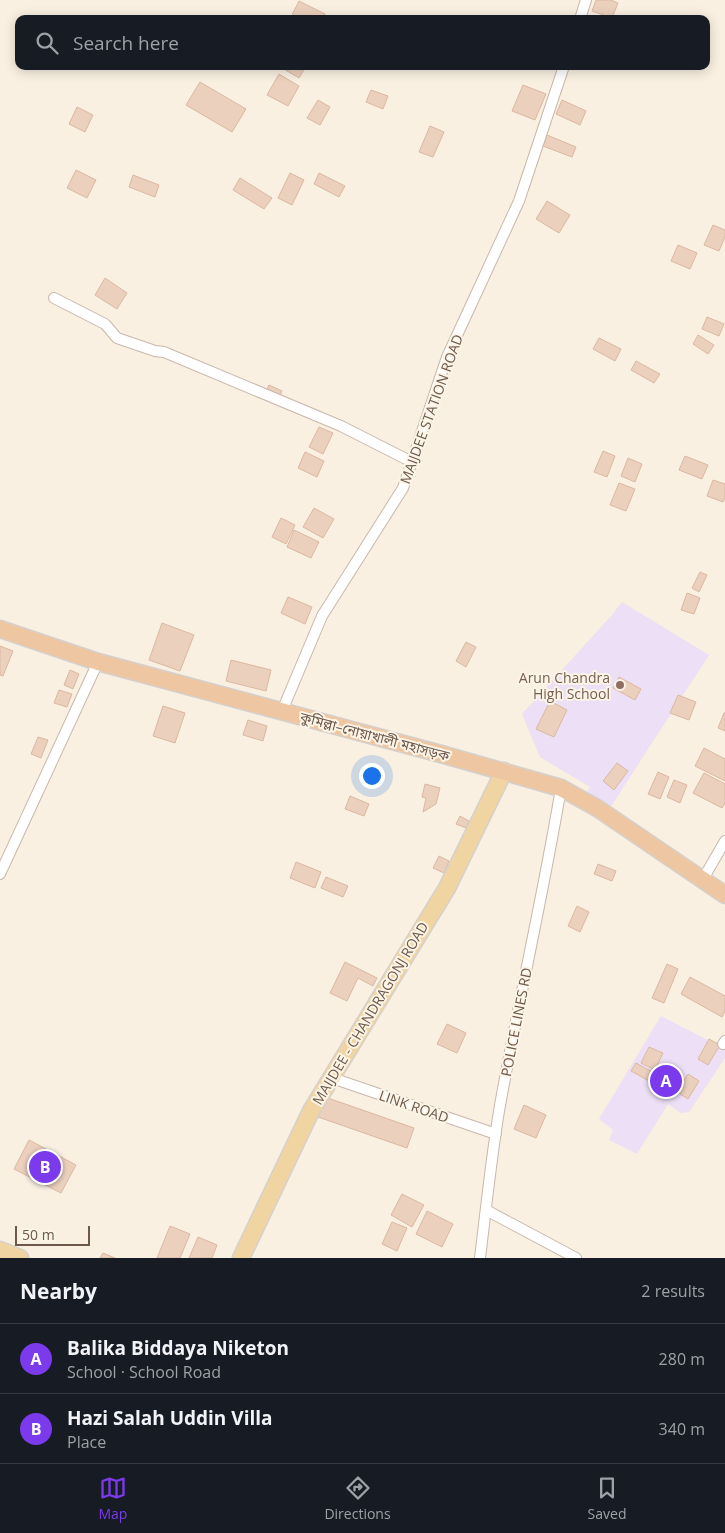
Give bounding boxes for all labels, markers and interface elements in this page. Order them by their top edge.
search box [15,15,710,70]
icon: search [33,29,61,57]
text: Search here [73,30,179,56]
street label: MAIJDEE STATION ROAD [395,332,467,486]
place label: Arun Chandra High School [519,668,610,703]
marker: Arun Chandra High School [614,679,626,691]
street label: কুমিল্লা–নোয়াখালী মহাসড়ক [297,707,452,765]
your location [359,763,385,789]
street label: MAIJDEE - CHANDRAGONJ ROAD [308,918,432,1108]
street label: POLICE LINES RD [496,966,536,1078]
pin: A [650,1062,682,1100]
street label: LINK ROAD [377,1085,451,1127]
pin: B [29,1148,61,1186]
scale bar [15,1223,90,1246]
text: 50 m [22,1225,55,1244]
text: Nearby [20,1277,97,1305]
text: 2 results [641,1280,705,1302]
text: Balika Biddaya Niketon [67,1335,289,1361]
text: A [30,1348,42,1370]
text: 280 m [659,1348,705,1370]
text: School · School Road [67,1361,221,1383]
text: Hazi Salah Uddin Villa [67,1405,273,1431]
text: B [31,1418,41,1440]
text: 340 m [659,1418,705,1440]
text: Place [67,1431,106,1453]
tab: Map [98,1474,127,1523]
tab: Directions [324,1474,391,1523]
tab: Saved [588,1474,626,1523]

